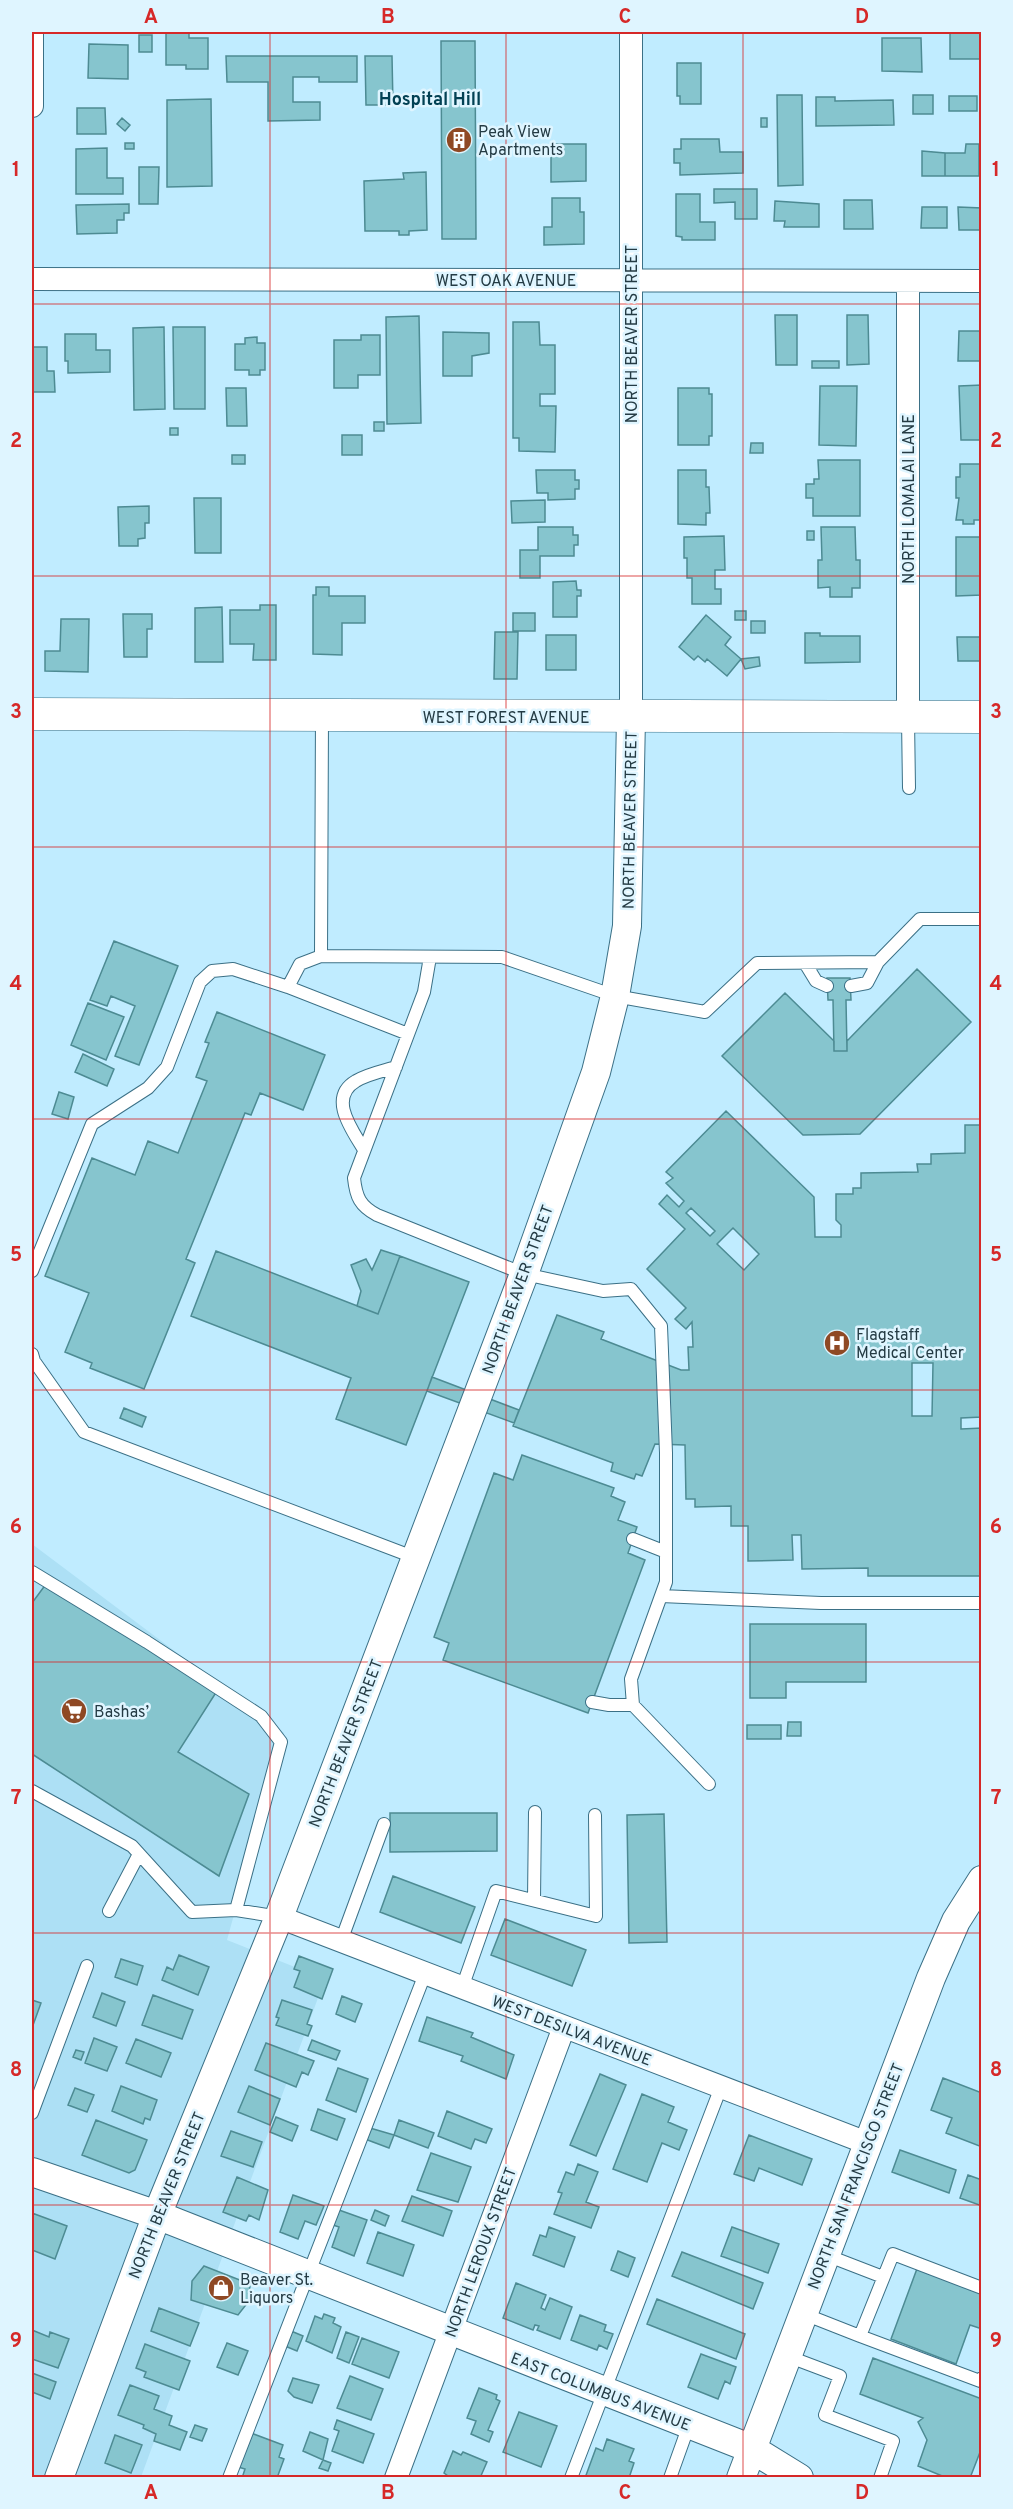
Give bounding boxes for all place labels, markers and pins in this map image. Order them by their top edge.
place label: Peak View Apartments [478,123,563,161]
building icon: Peak View Apartments [444,125,474,155]
place label: Flagstaff Medical Center [856,1326,964,1364]
hospital icon: Flagstaff Medical Center [822,1328,852,1358]
supermarket icon: Bashas’ [59,1696,89,1726]
place label: Bashas’ [94,1703,149,1723]
place label: Beaver St. Liquors [240,2271,313,2309]
shop icon: Beaver St. Liquors [206,2273,236,2303]

